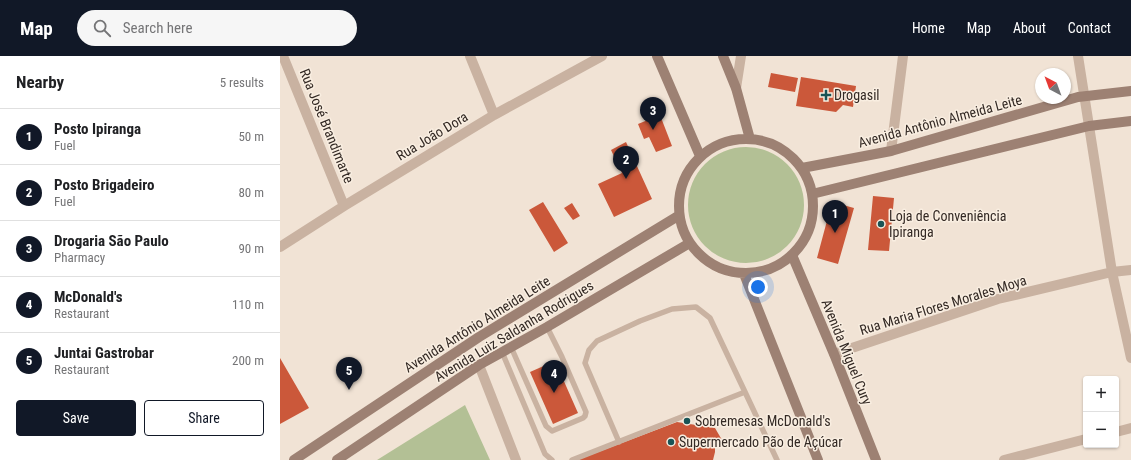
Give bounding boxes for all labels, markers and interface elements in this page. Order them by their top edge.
search box [77,10,357,46]
text: Map [20,17,53,40]
icon: search [91,17,113,39]
text: Search here [123,19,193,37]
text: Home [912,20,945,36]
text: Map [967,20,991,36]
text: About [1013,20,1046,36]
text: Contact [1068,20,1111,36]
street label: Rua José Brandimarte [297,66,357,186]
north arrow [1035,68,1071,104]
text: Nearby [16,72,64,92]
text: 5 results [220,75,264,90]
place label: Drogasil [834,87,880,103]
marker: Drogasil [821,90,831,100]
street label: Avenida Antônio Almeida Leite [856,91,1024,151]
pin: 3 [640,97,666,130]
street label: Rua João Dora [393,108,471,164]
text: Posto Ipiranga [54,120,141,138]
text: 1 [26,129,32,144]
text: 50 m [238,129,264,144]
text: Fuel [54,138,75,153]
pin: 2 [613,146,639,179]
text: Posto Brigadeiro [54,176,154,194]
text: 2 [26,185,32,200]
text: 80 m [238,185,264,200]
text: Fuel [54,194,75,209]
pin: 1 [822,200,848,233]
place label: Loja de Conveniência Ipiranga [889,208,1006,240]
marker: Loja de Conveniência Ipiranga [876,219,886,229]
text: Drogaria São Paulo [54,232,169,250]
text: 3 [26,241,32,256]
text: 90 m [238,241,264,256]
text: Pharmacy [54,250,105,265]
street label: Avenida Antônio Almeida Leite [401,272,553,376]
street label: Rua Maria Flores Morales Moya [858,272,1028,338]
street label: Avenida Luiz Saldanha Rodrigues [432,277,596,385]
your location [748,277,768,297]
text: McDonald's [54,288,122,306]
text: 4 [26,297,32,312]
text: 110 m [232,297,264,312]
street label: Avenida Miguel Cury [819,297,876,407]
text: Restaurant [54,306,109,321]
text: Juntai Gastrobar [54,344,154,362]
text: 5 [26,353,32,368]
text: 200 m [232,353,264,368]
pin: 5 [336,357,362,390]
pin: 4 [541,360,567,393]
text: Restaurant [54,362,109,377]
map controls [1083,376,1119,448]
button: + [1083,376,1119,412]
button: Save [16,400,136,436]
button: Share [144,400,264,436]
button: − [1083,412,1119,448]
place label: Sobremesas McDonald's [695,413,831,429]
marker: Sobremesas McDonald's [682,416,692,426]
place label: Supermercado Pão de Açúcar [679,434,842,450]
marker: Supermercado Pão de Açúcar [666,437,676,447]

